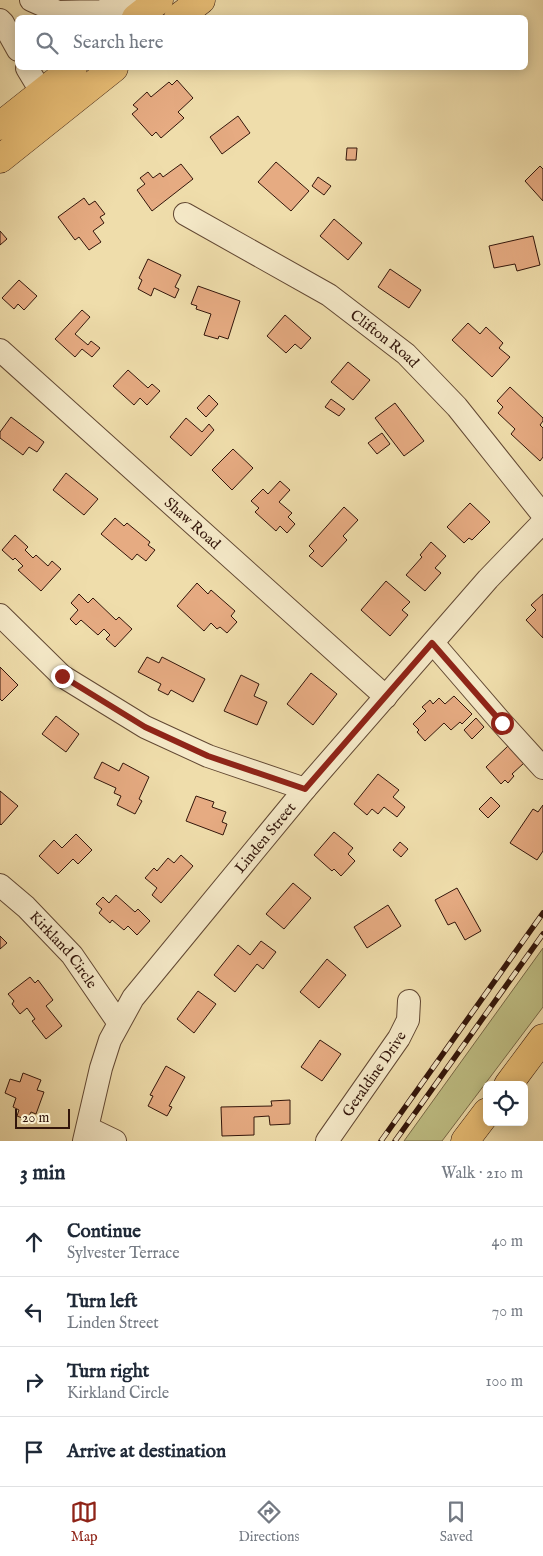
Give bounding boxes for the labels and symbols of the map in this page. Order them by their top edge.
street label: Clifton Road [346,306,424,373]
street label: Shaw Road [160,493,225,554]
route end [51,665,74,688]
route start [491,712,514,735]
street label: Linden Street [231,799,300,877]
street label: Kirkland Circle [25,907,101,992]
street label: Geraldine Drive [338,1028,411,1121]
scale bar [15,1106,70,1129]

